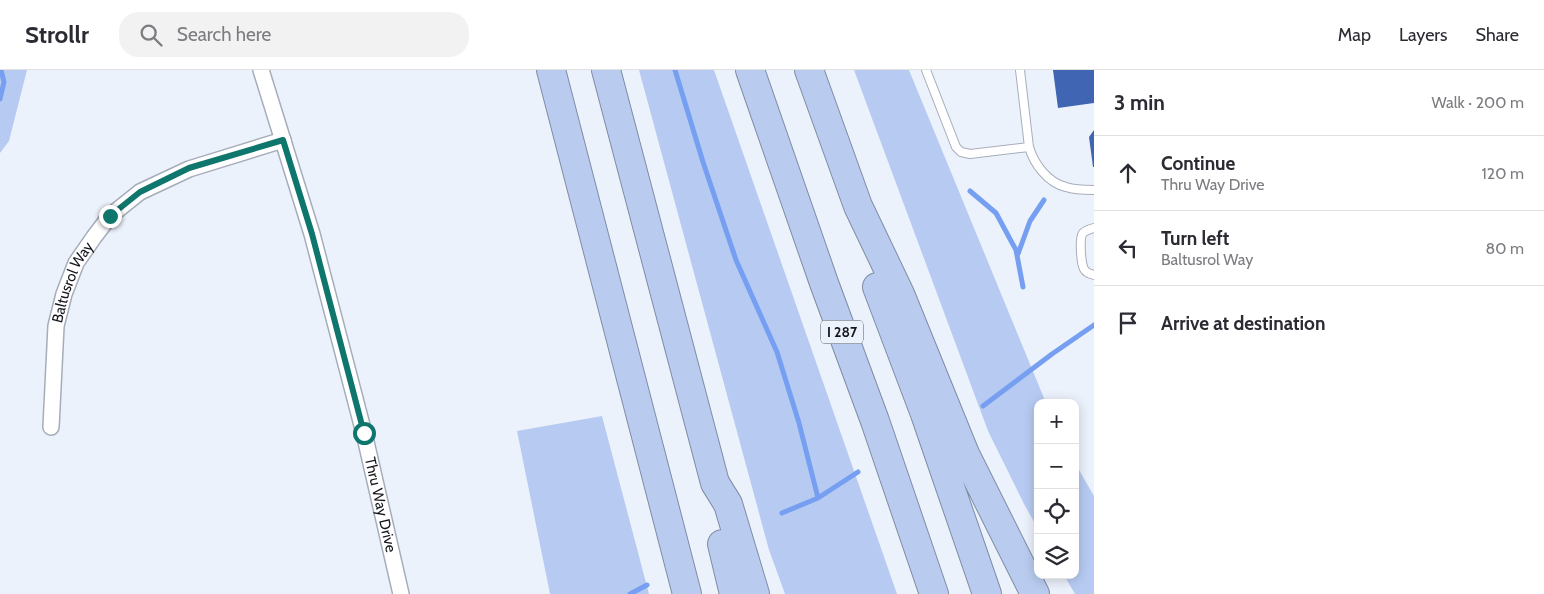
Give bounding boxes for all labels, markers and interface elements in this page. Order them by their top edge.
search box [119,12,469,57]
text: Strollr [25,20,89,49]
icon: search [137,21,165,49]
text: Search here [177,23,271,46]
text: Map [1338,24,1371,46]
text: Layers [1399,24,1448,46]
text: Share [1476,24,1519,46]
text: 3 min [1114,90,1165,115]
text: Walk · 200 m [1432,93,1524,112]
text: Continue [1161,152,1235,175]
icon: ahead [1114,159,1142,187]
text: 120 m [1482,164,1524,183]
text: Thru Way Drive [1161,175,1265,194]
route end [99,205,122,228]
text: Turn left [1161,227,1229,250]
icon: left [1114,234,1142,262]
street label: Baltusrol Way [48,238,97,325]
text: 80 m [1486,239,1524,258]
text: Baltusrol Way [1161,250,1253,269]
icon: arrive [1114,309,1142,337]
text: Arrive at destination [1161,312,1325,335]
road number: I 287 [821,320,863,344]
map controls [1034,399,1079,579]
button: + [1034,399,1079,444]
route start [353,422,376,445]
button: − [1034,444,1079,489]
street label: Thru Way Drive [361,455,400,554]
button: locate [1034,489,1079,534]
button: layers [1034,534,1079,579]

